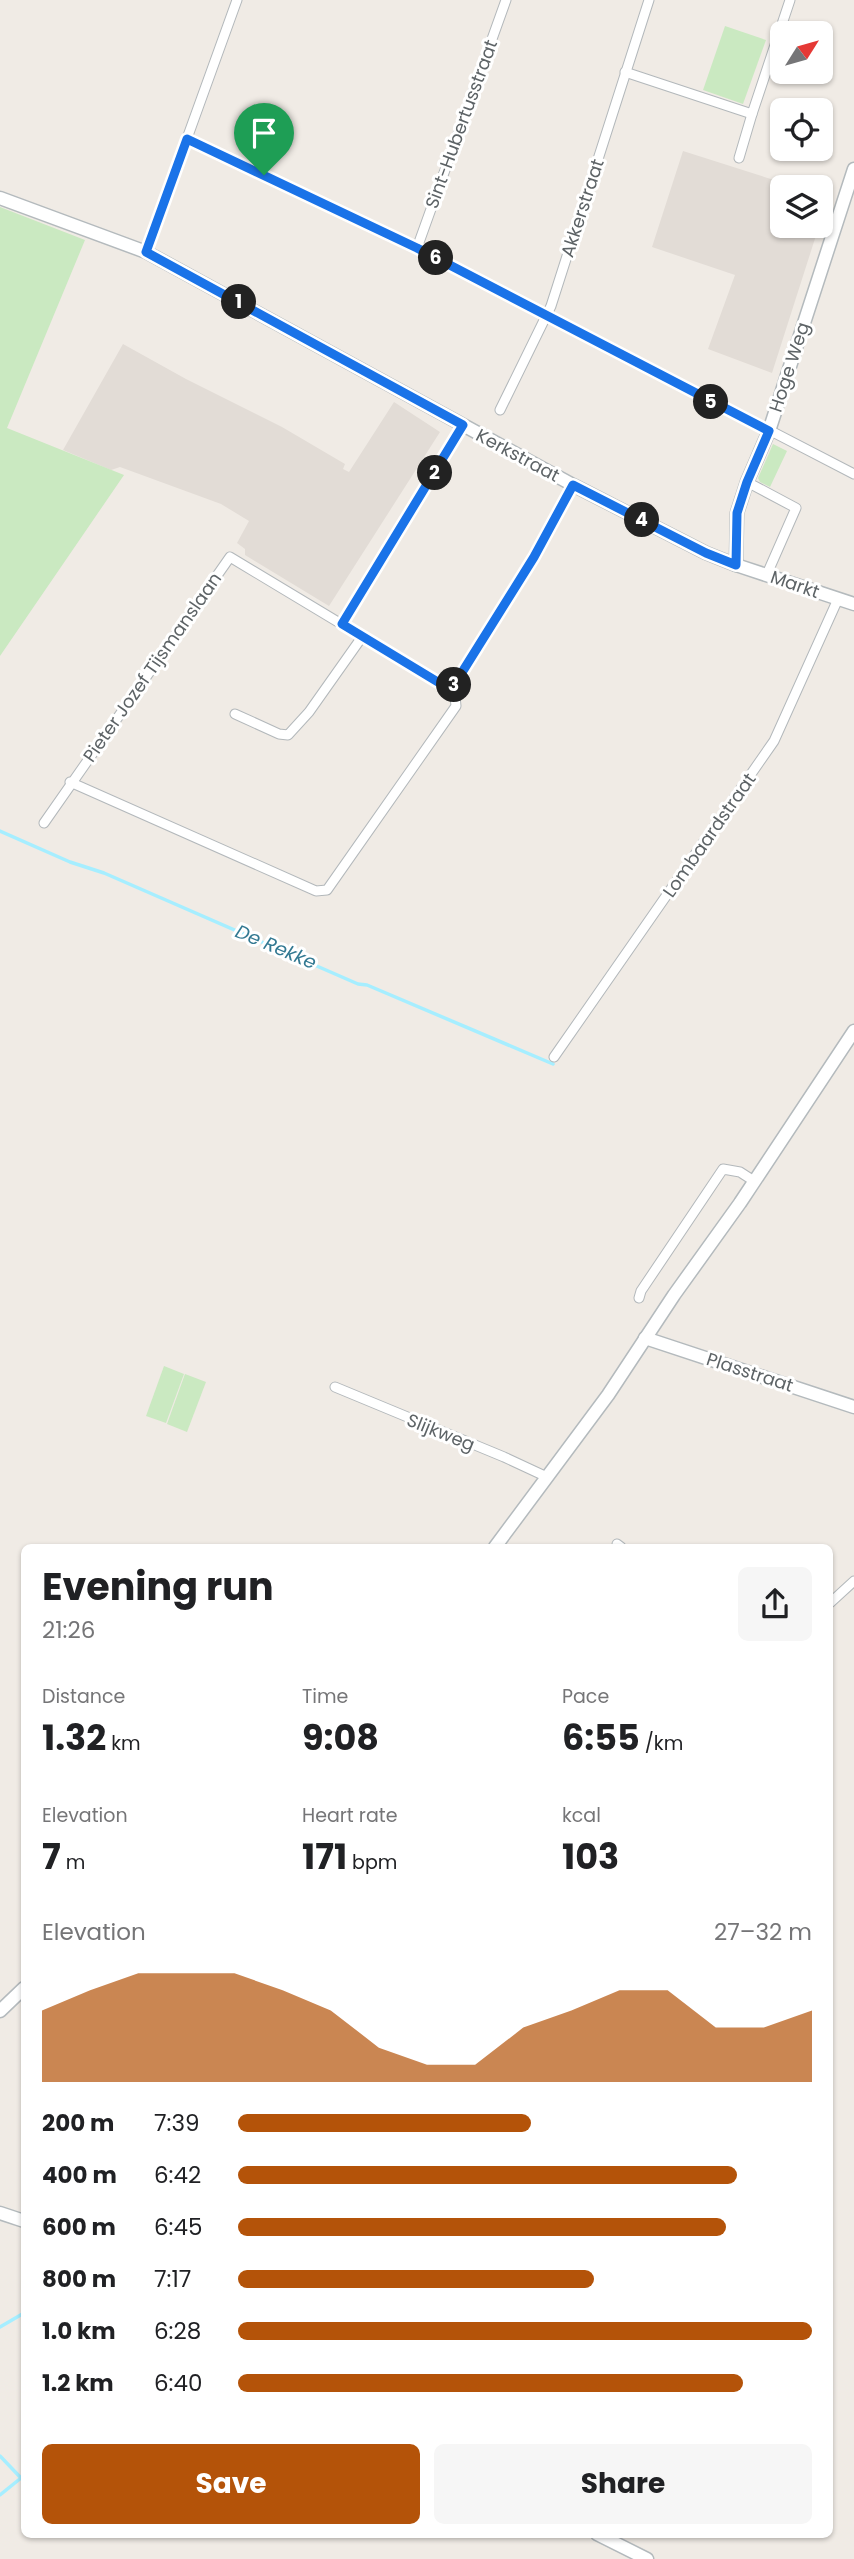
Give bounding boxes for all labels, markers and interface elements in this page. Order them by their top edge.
north arrow [770,21,833,84]
map controls [770,21,833,238]
street label: Sint-Hubertusstraat [419,36,503,212]
button: locate [770,98,833,161]
pin [234,103,294,175]
icon: arrive [245,114,283,152]
street label: Akkerstraat [554,156,610,260]
button: layers [770,175,833,238]
pin: 6 [418,240,453,276]
text: 6 [429,244,442,271]
pin: 1 [222,284,256,320]
text: 1 [235,288,242,315]
street label: Hoge Weg [763,319,815,415]
pin: 5 [694,384,728,420]
text: 5 [704,388,717,415]
street label: Kerkstraat [472,422,564,488]
pin: 2 [418,456,452,490]
text: 2 [429,459,440,486]
pin: 4 [624,503,660,538]
text: 4 [635,506,648,533]
street label: Markt [767,564,823,604]
street label: Pieter Jozef Tijsmanslaan [77,567,227,767]
pin: 3 [436,668,472,702]
text: 3 [448,671,459,698]
street label: Lombaardstraat [657,768,761,902]
water label: De Rekke [231,918,321,976]
street label: Plasstraat [703,1346,797,1398]
street label: Slijkweg [403,1407,479,1457]
text: Evening run [42,1560,274,1613]
button: share [738,1567,812,1641]
text: 21:26 [42,1614,95,1646]
text: Distance [42,1683,125,1710]
text: Time [302,1683,348,1710]
text: Pace [562,1683,609,1710]
text: 1.32 [42,1713,106,1762]
text: 9:08 [302,1713,379,1762]
text: 6:55 [562,1713,640,1762]
text: km [106,1730,141,1757]
text: /km [640,1730,683,1757]
text: Elevation [42,1802,128,1829]
text: Heart rate [302,1802,397,1829]
text: kcal [562,1802,601,1829]
text: 7 [42,1832,61,1881]
text: 171 [302,1832,347,1881]
text: 103 [562,1832,619,1881]
text: m [61,1849,85,1876]
text: bpm [347,1849,397,1876]
text: Elevation [42,1916,146,1948]
text: 27–32 m [714,1916,812,1948]
text: 200 m [42,2107,114,2139]
text: 7:39 [154,2107,200,2139]
text: 400 m [42,2159,117,2191]
text: 6:42 [154,2159,201,2191]
text: 600 m [42,2211,116,2243]
text: 6:45 [154,2211,202,2243]
text: 800 m [42,2263,116,2295]
text: 7:17 [154,2263,191,2295]
text: 1.0 km [42,2315,116,2347]
text: 6:28 [154,2315,201,2347]
text: 1.2 km [42,2367,114,2399]
text: 6:40 [154,2367,202,2399]
button: Save [42,2444,420,2524]
button: Share [434,2444,812,2524]

